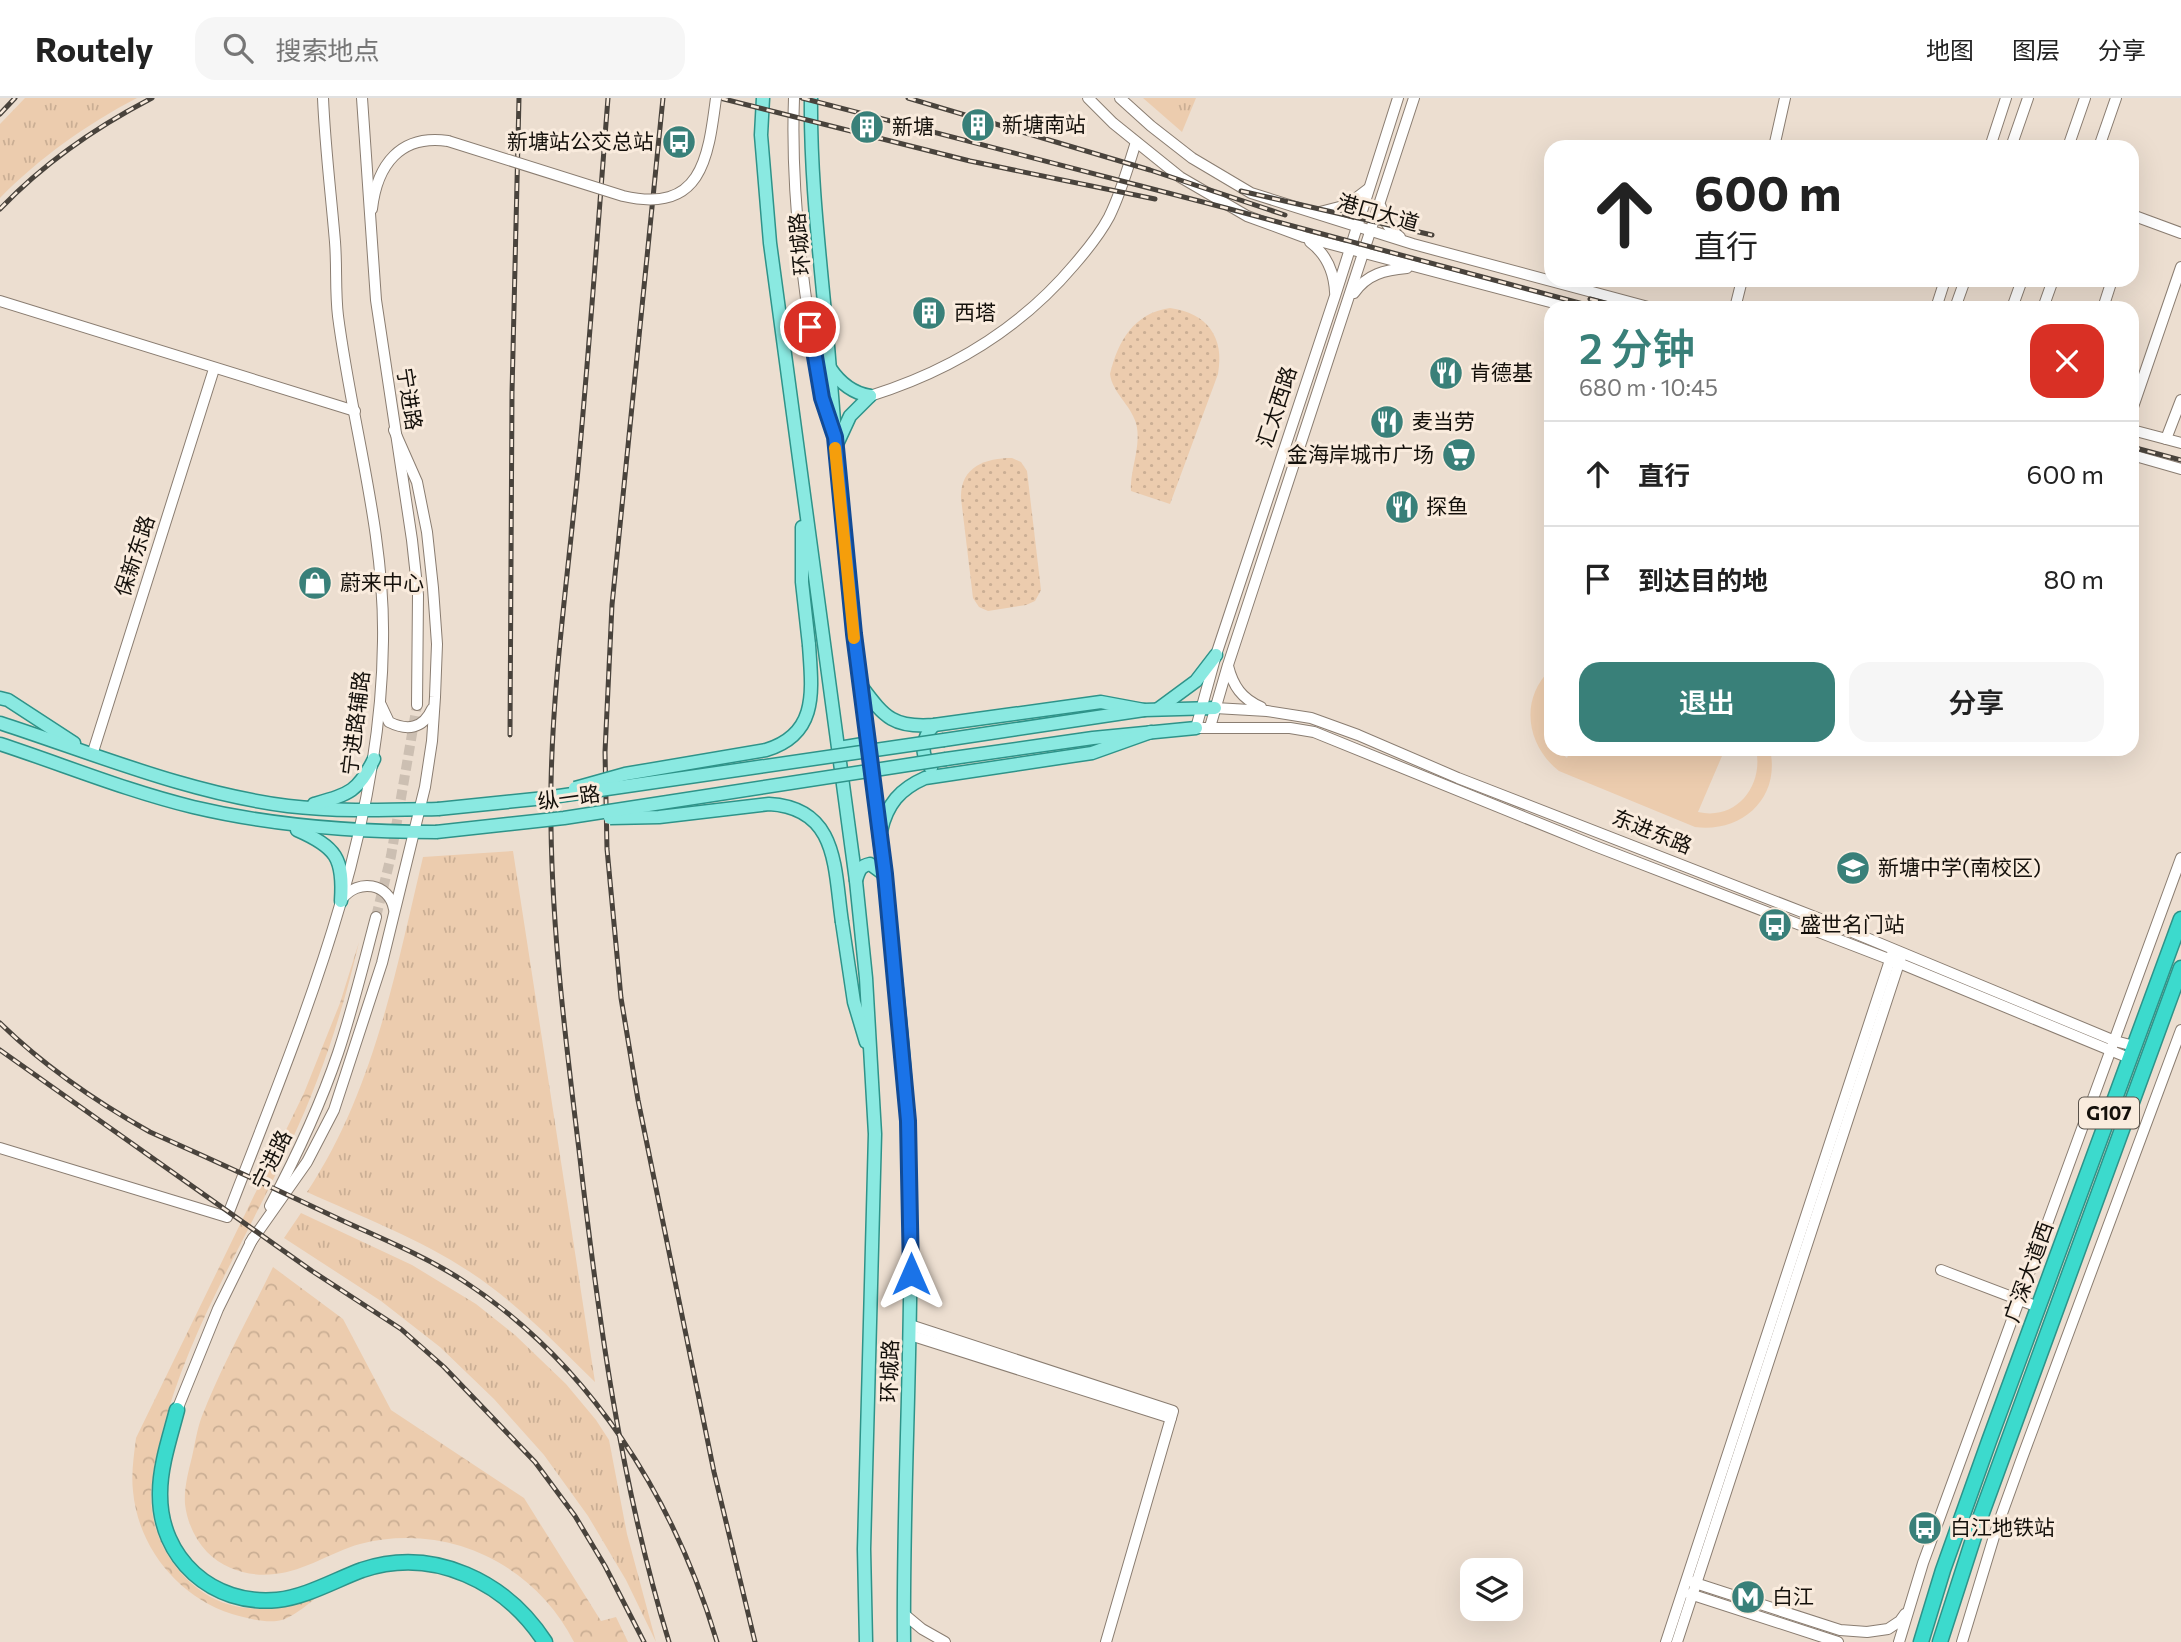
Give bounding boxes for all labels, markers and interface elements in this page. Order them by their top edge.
search box [195,17,685,80]
text: Routely [35,28,153,69]
icon: search [219,29,257,67]
text: 搜索地点 [275,34,380,65]
text: 地图 [1926,35,1974,64]
text: 图层 [2012,35,2060,64]
text: 分享 [2098,35,2146,64]
building icon: 新塘南站 [959,106,997,144]
building icon: 新塘 [848,108,886,146]
place label: 新塘南站 [1002,111,1086,136]
place label: 新塘 [892,113,934,138]
bus stop icon: 新塘站公交总站 [660,123,698,161]
place label: 新塘站公交总站 [507,128,654,153]
text: 600 m [1694,161,1841,221]
icon: ahead [1579,168,1670,259]
street label: 港口大道 [1335,188,1422,235]
street label: 环城路 [783,212,814,277]
text: 直行 [1694,225,1758,265]
building icon: 西塔 [910,294,948,332]
pin [780,297,840,357]
place label: 西塔 [954,299,996,324]
icon: arrive [791,308,829,346]
text: 2 分钟 [1579,321,1695,373]
button: close [2030,324,2104,398]
restaurant icon: 肯德基 [1427,354,1465,392]
place label: 肯德基 [1470,359,1533,384]
street label: 汇太西路 [1251,363,1300,450]
street label: 宁进路 [393,366,428,432]
text: 680 m · 10:45 [1579,373,1718,401]
restaurant icon: 麦当劳 [1368,403,1406,441]
place label: 麦当劳 [1412,408,1475,433]
supermarket icon: 金海岸城市广场 [1440,436,1478,474]
place label: 金海岸城市广场 [1287,441,1434,466]
icon: ahead [1579,455,1617,493]
text: 600 m [2027,458,2104,489]
text: 直行 [1638,459,1690,490]
restaurant icon: 探鱼 [1383,488,1421,526]
place label: 探鱼 [1426,493,1468,518]
street label: 保新东路 [109,512,158,599]
icon: arrive [1579,560,1617,598]
text: 80 m [2044,563,2104,594]
shop icon: 蔚来中心 [296,564,334,602]
text: 到达目的地 [1638,564,1768,595]
place label: 蔚来中心 [340,569,424,594]
button: 退出 [1579,662,1835,742]
button: 分享 [1849,662,2104,742]
street label: 宁进路辅路 [336,669,373,776]
street label: 纵一路 [536,780,602,813]
street label: 东进东路 [1609,803,1696,858]
school or university icon: 新塘中学(南校区) [1834,849,1872,887]
place label: 新塘中学(南校区) [1878,854,2041,879]
bus stop icon: 盛世名门站 [1756,906,1794,944]
place label: 盛世名门站 [1800,911,1905,936]
road number: G107 [2079,1098,2139,1128]
street label: 宁进路 [246,1126,296,1193]
street label: 广深大道西 [1998,1218,2057,1325]
position arrow [874,1237,948,1311]
street label: 环城路 [875,1339,902,1403]
bus stop icon: 白江地铁站 [1906,1509,1944,1547]
place label: 白江地铁站 [1950,1514,2055,1539]
map controls [1460,1558,1523,1621]
button: layers [1460,1558,1523,1621]
metro station icon: 白江 [1729,1578,1767,1616]
place label: 白江 [1772,1583,1814,1608]

